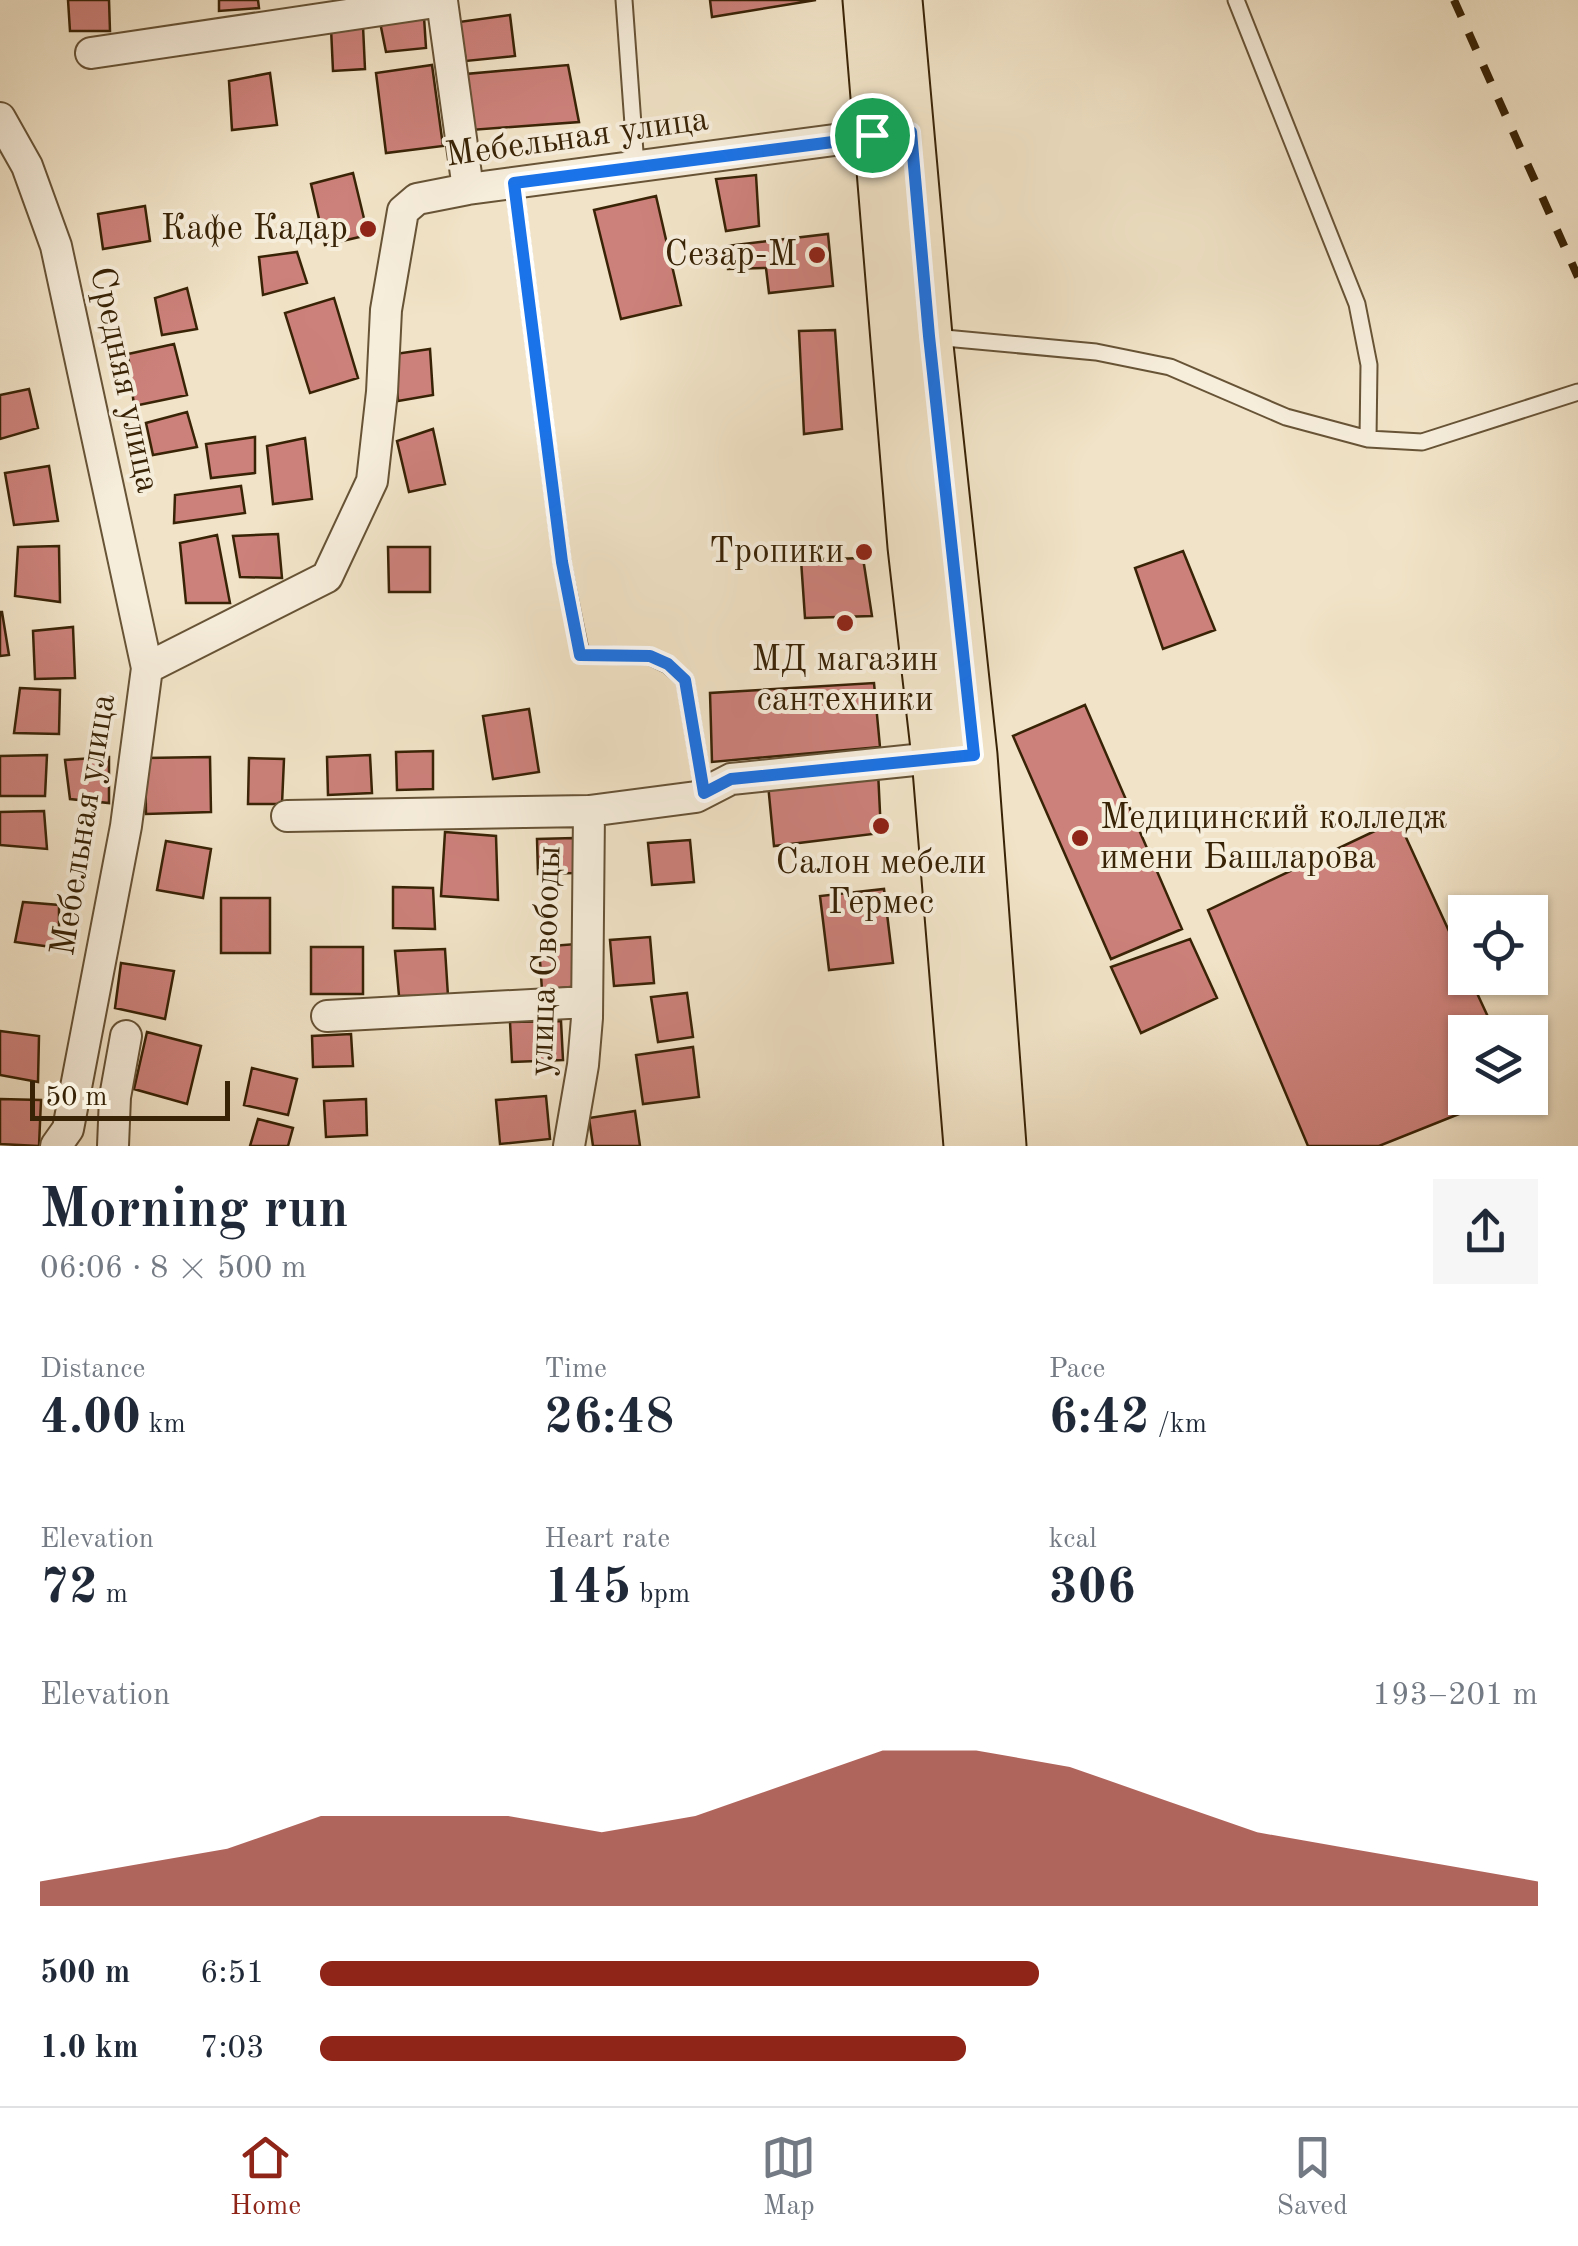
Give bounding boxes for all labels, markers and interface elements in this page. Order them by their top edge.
pin [830,93,915,178]
street label: Мебельная улица [443,102,711,174]
icon: arrive [845,108,900,163]
place label: Кафе Кадар [161,212,348,248]
marker: Кафе Кадар [357,218,379,240]
place label: Сезар-М [665,238,797,273]
marker: Сезар-М [806,244,828,266]
street label: Средняя улица [83,264,165,496]
place label: Тропики [709,535,844,570]
marker: Тропики [853,541,875,563]
marker: МД магазин сантехники [834,612,856,634]
place label: МД магазин сантехники [751,643,939,718]
street label: Мебельная улица [46,691,122,959]
place label: Медицинский колледж имени Башларова [1100,801,1447,876]
marker: Салон мебели Гермес [870,815,892,837]
marker: Медицинский колледж имени Башларова [1069,827,1091,849]
street label: улица Свободы [524,845,568,1077]
place label: Салон мебели Гермес [776,846,986,921]
map controls [1448,895,1548,1115]
button: locate [1448,895,1548,995]
button: layers [1448,1015,1548,1115]
scale bar [30,1076,230,1120]
text: 50 m [45,1084,108,1112]
button: share [1433,1179,1538,1284]
text: Morning run [40,1184,349,1239]
text: 06:06 · 8 × 500 m [40,1253,307,1285]
text: Distance [40,1356,145,1384]
text: Time [544,1356,607,1384]
text: Pace [1049,1356,1105,1384]
text: 4.00 [40,1394,141,1444]
text: 26:48 [544,1394,674,1444]
text: 6:42 [1049,1394,1150,1444]
text: km [141,1411,186,1439]
text: /km [1150,1411,1207,1439]
text: Elevation [40,1526,154,1554]
text: Heart rate [544,1526,670,1554]
text: kcal [1049,1526,1097,1554]
text: 72 [40,1564,98,1614]
text: 145 [544,1564,631,1614]
text: 306 [1049,1564,1136,1614]
text: m [98,1581,128,1609]
text: bpm [631,1581,690,1609]
text: Elevation [40,1680,170,1712]
text: 193–201 m [1372,1680,1538,1712]
text: 500 m [40,1958,130,1990]
text: 6:51 [200,1958,265,1990]
text: 1.0 km [40,2033,139,2065]
text: 7:03 [200,2033,265,2065]
tab: Home [230,2130,301,2225]
tab: Map [761,2130,816,2225]
tab: Saved [1277,2130,1348,2225]

